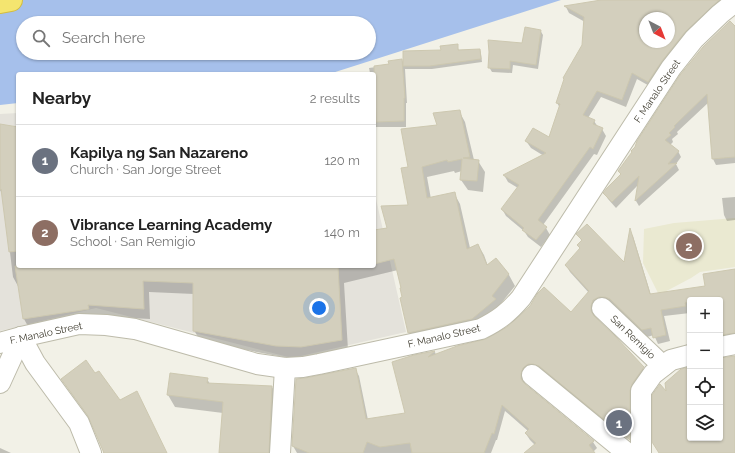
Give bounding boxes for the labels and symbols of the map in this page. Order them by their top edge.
north arrow [639,12,675,48]
street label: F. Manalo Street [632,57,683,125]
pin: 2 [676,231,702,261]
your location [309,298,329,318]
street label: San Remigio [608,313,658,361]
street label: F. Manalo Street [9,320,84,346]
street label: F. Manalo Street [407,322,482,350]
pin: 1 [606,408,632,438]

